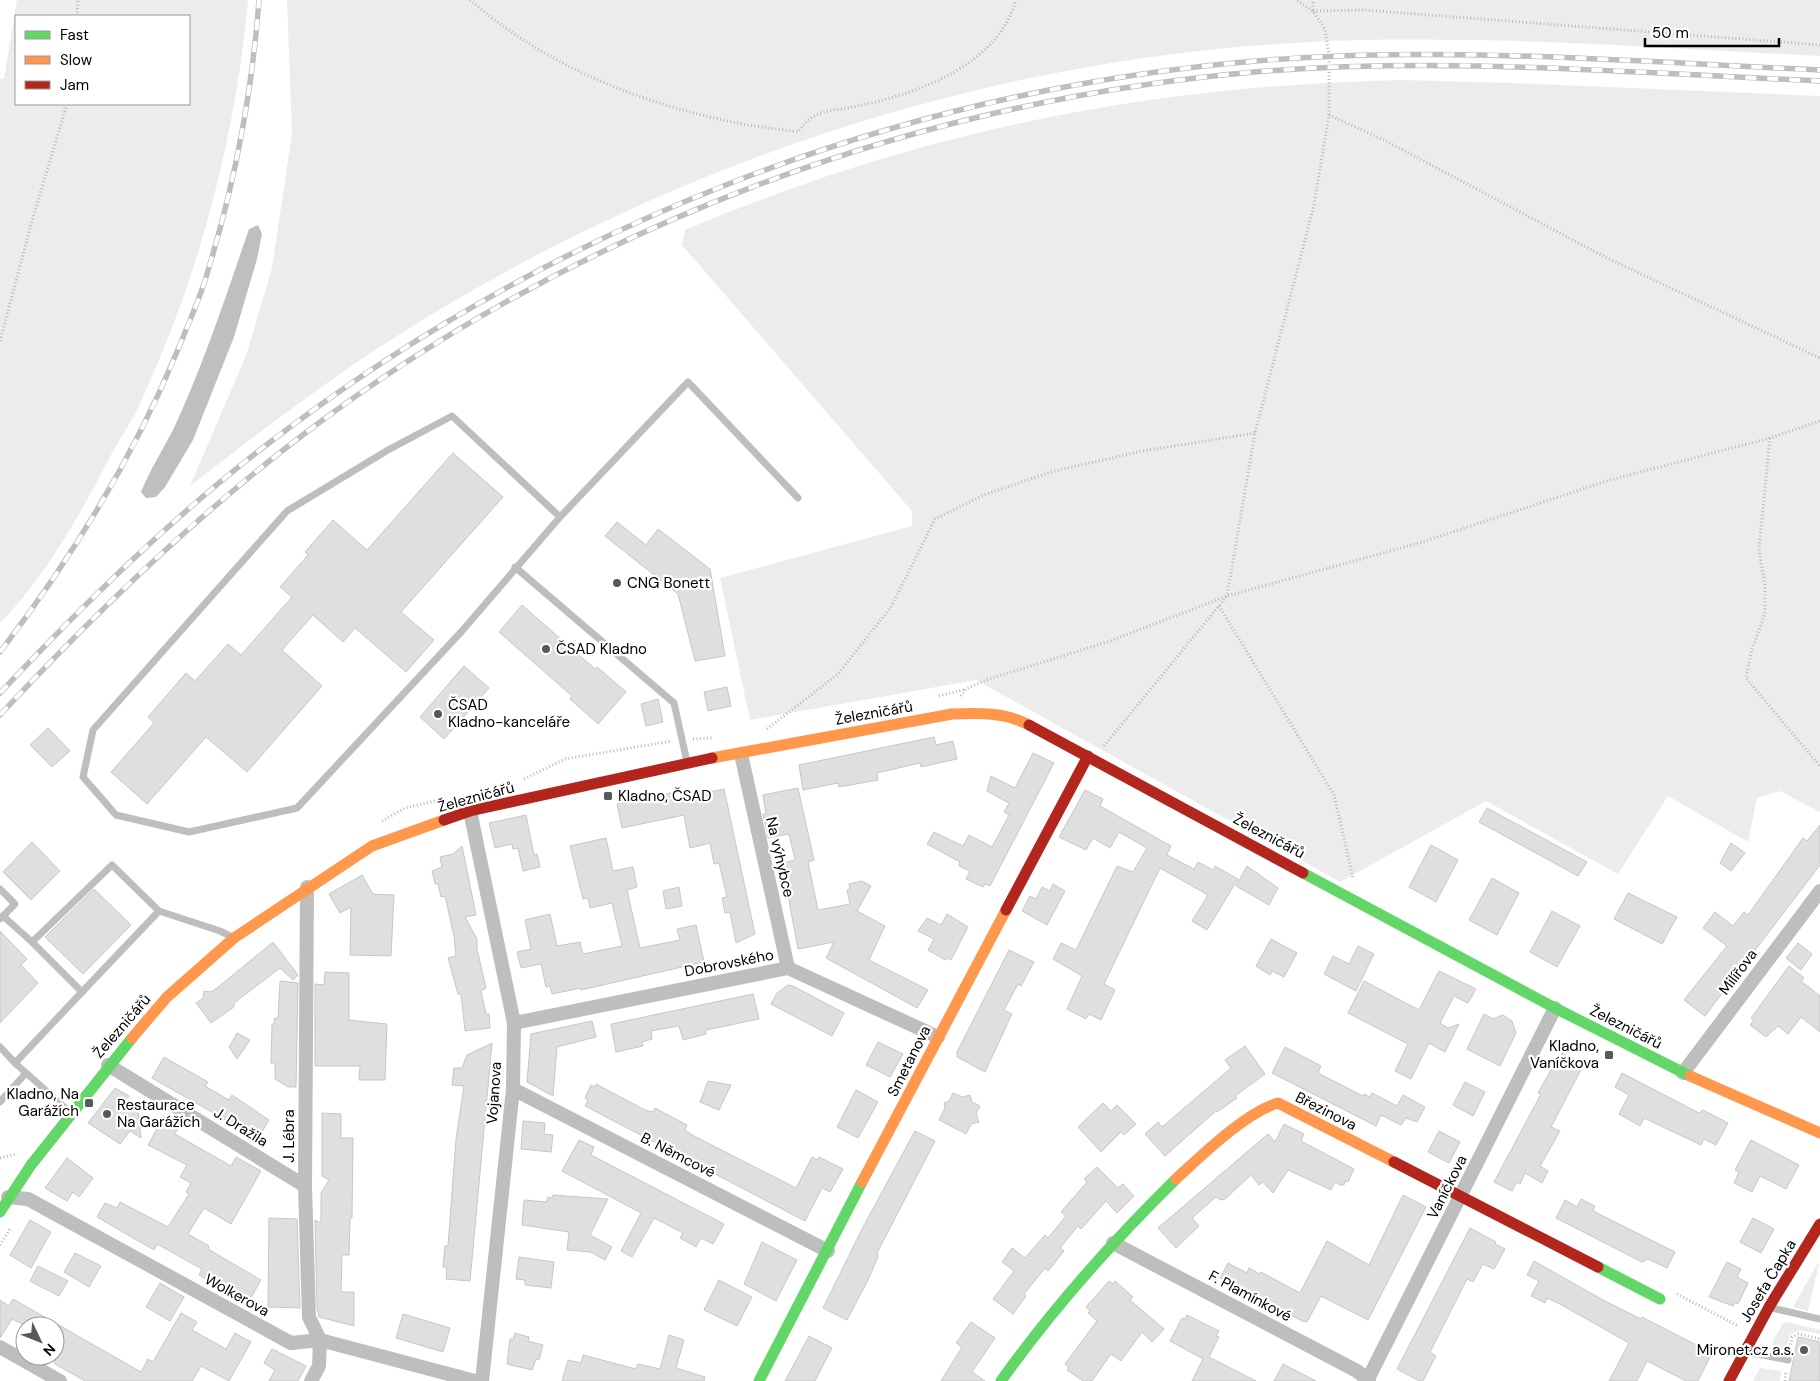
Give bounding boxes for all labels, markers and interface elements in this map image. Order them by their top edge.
legend [15,15,190,105]
scale bar [1645,15,1779,47]
text: 50 m [1652,23,1689,43]
text: Fast [60,25,89,45]
text: Slow [60,50,93,70]
text: Jam [60,75,89,95]
place label: CNG Bonett [627,573,710,593]
marker: CNG Bonett [611,577,623,589]
place label: ČSAD Kladno [556,639,647,659]
marker: ČSAD Kladno [540,643,552,655]
place label: ČSAD Kladno-kanceláře [448,695,570,732]
street label: Železničářů [834,696,914,730]
marker: ČSAD Kladno-kanceláře [432,708,444,720]
street label: Železničářů [436,777,516,817]
place label: Kladno, ČSAD [618,786,712,806]
marker: Kladno, ČSAD [602,790,614,802]
street label: Železničářů [1230,809,1308,863]
street label: Na výhybce [761,815,799,899]
street label: Dobrovského [683,945,775,981]
street label: Milířova [1714,945,1762,999]
street label: Železničářů [89,990,155,1062]
street label: Železničářů [1587,1000,1665,1054]
street label: Smetanova [883,1022,935,1100]
place label: Kladno, Vaníčkova [1530,1036,1599,1073]
marker: Kladno, Vaníčkova [1603,1049,1615,1061]
street label: Vojanova [482,1061,506,1125]
place label: Kladno, Na Garážích [7,1084,79,1121]
street label: Březinova [1292,1087,1360,1135]
place label: Restaurace Na Garážích [117,1095,200,1132]
marker: Kladno, Na Garážích [83,1097,95,1109]
street label: J. Dražila [210,1103,272,1151]
marker: Restaurace Na Garážích [101,1108,113,1120]
street label: J. Lébra [279,1109,299,1163]
street label: B. Němcové [637,1128,719,1182]
street label: Vaníčkova [1422,1152,1472,1222]
street label: Josefa Čapka [1735,1236,1801,1326]
street label: F. Plamínkové [1205,1266,1295,1326]
street label: Wolkerova [201,1269,273,1321]
north arrow [15,1316,65,1366]
text: N [39,1340,60,1360]
place label: Mironet.cz a.s. [1697,1340,1794,1360]
marker: Mironet.cz a.s. [1798,1344,1810,1356]

